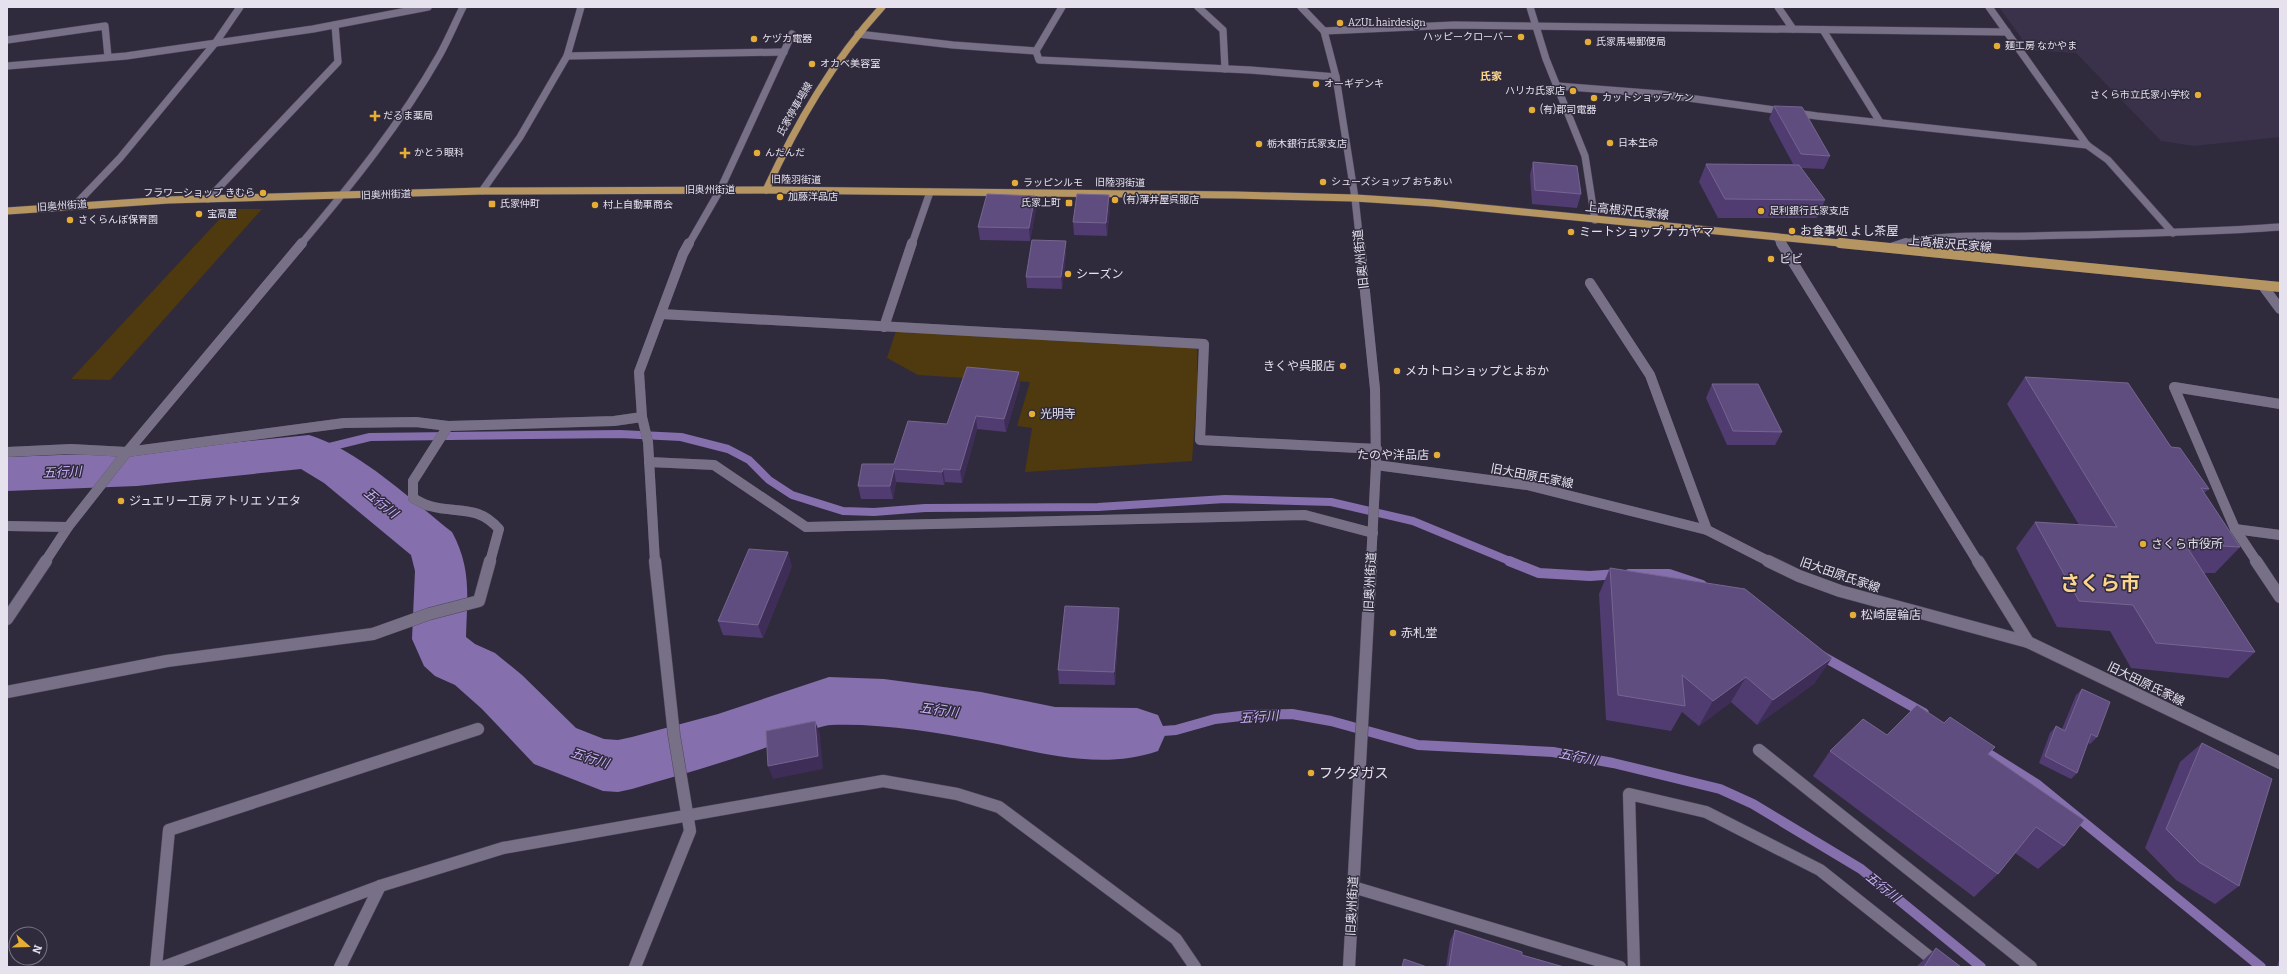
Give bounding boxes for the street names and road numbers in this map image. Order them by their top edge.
street label: 氏家停車場線 [775,80,815,138]
street label: 旧陸羽街道 [771,174,821,186]
street label: 旧陸羽街道 [1095,177,1145,189]
street label: 旧奥州街道 [685,184,735,196]
street label: 旧奥州街道 [361,188,411,202]
street label: 旧奥州街道 [37,198,87,214]
street label: 上高根沢氏家線 [1584,200,1670,222]
street label: 旧奥州街道 [1351,228,1371,290]
street label: 上高根沢氏家線 [1908,233,1992,255]
street label: 旧大田原氏家線 [1489,461,1575,491]
street label: 旧奥州街道 [1361,552,1379,612]
street label: 旧大田原氏家線 [1798,555,1882,595]
street label: 旧大田原氏家線 [2105,659,2187,709]
street label: 旧奥州街道 [1343,876,1361,936]

